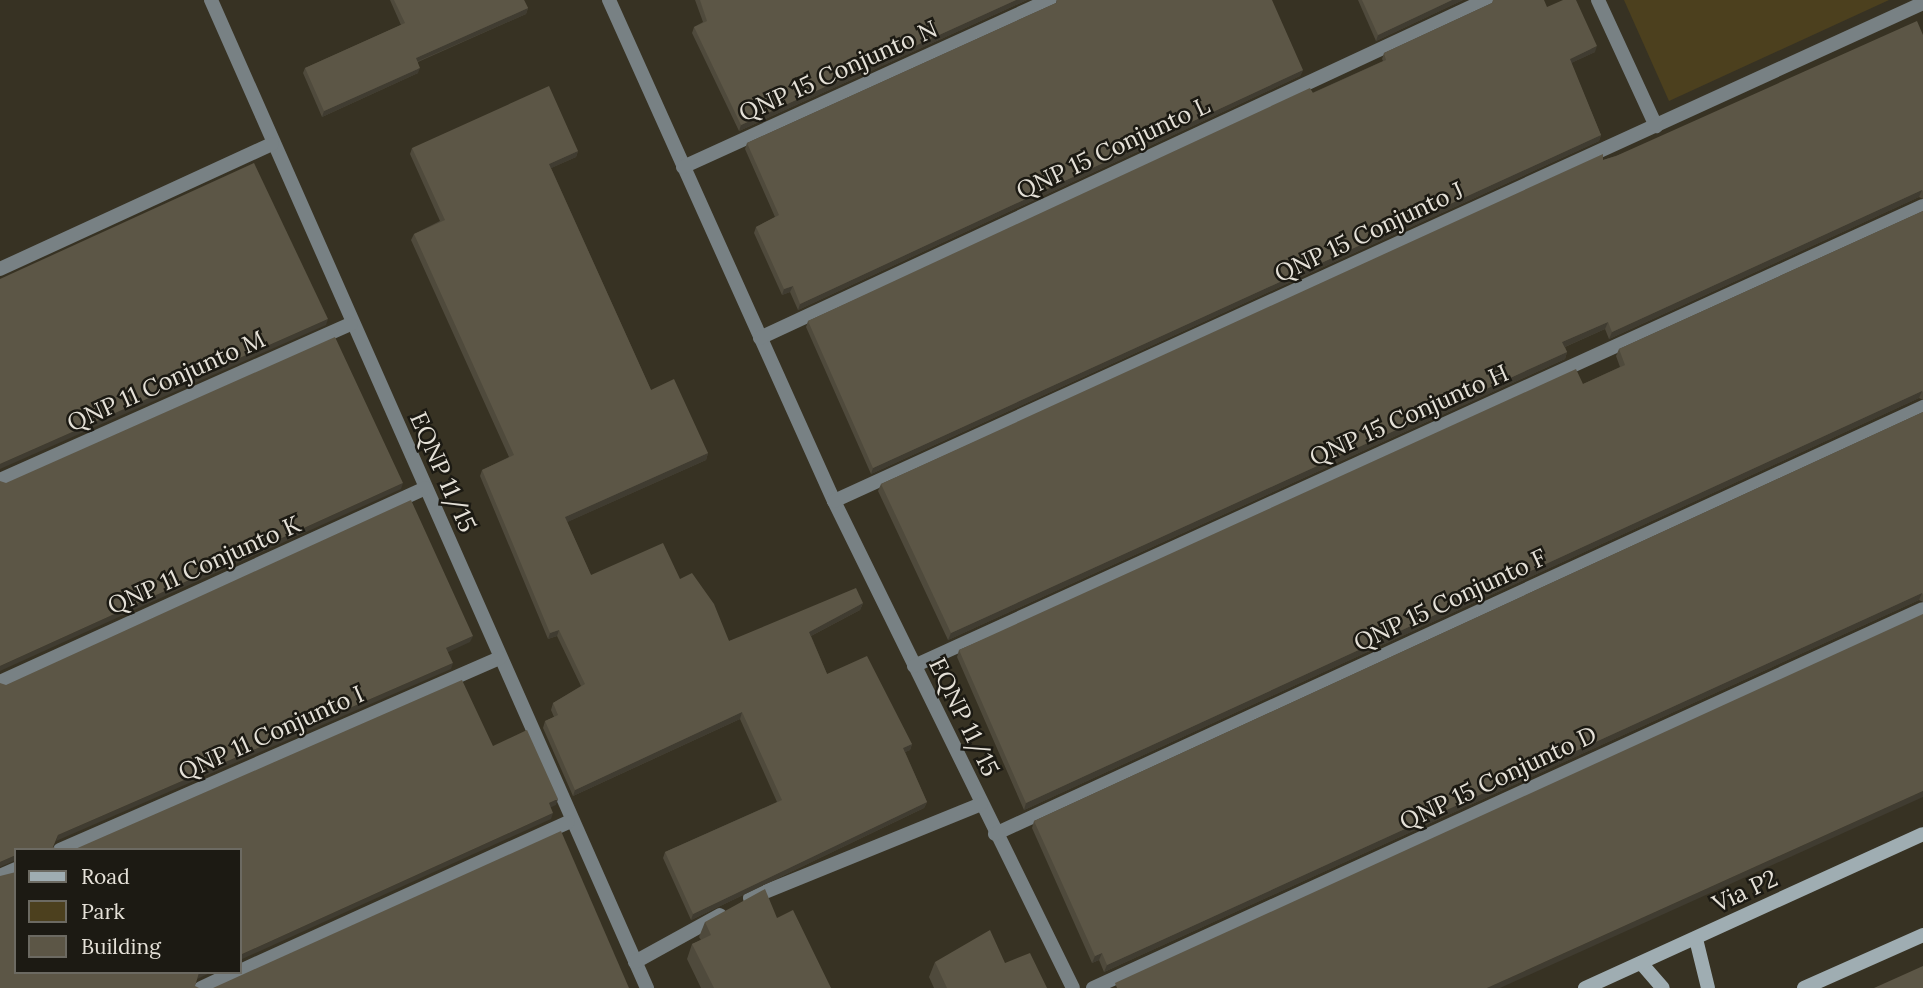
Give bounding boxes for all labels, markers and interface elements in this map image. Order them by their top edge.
street label: QNP 15 Conjunto N [734,14,942,128]
street label: QNP 15 Conjunto L [1012,91,1214,205]
street label: QNP 15 Conjunto J [1270,176,1468,288]
street label: QNP 11 Conjunto M [63,324,269,438]
street label: QNP 15 Conjunto H [1305,358,1513,472]
street label: EQNP 11/15 [404,408,482,536]
street label: QNP 11 Conjunto K [103,510,305,620]
street label: QNP 15 Conjunto F [1349,543,1551,657]
street label: EQNP 11/15 [923,653,1005,781]
street label: QNP 11 Conjunto I [174,679,368,787]
street label: QNP 15 Conjunto D [1395,720,1601,836]
legend [14,848,242,974]
text: Road [81,863,130,890]
street label: Via P2 [1708,864,1782,918]
text: Park [81,898,125,925]
text: Building [81,933,161,960]

